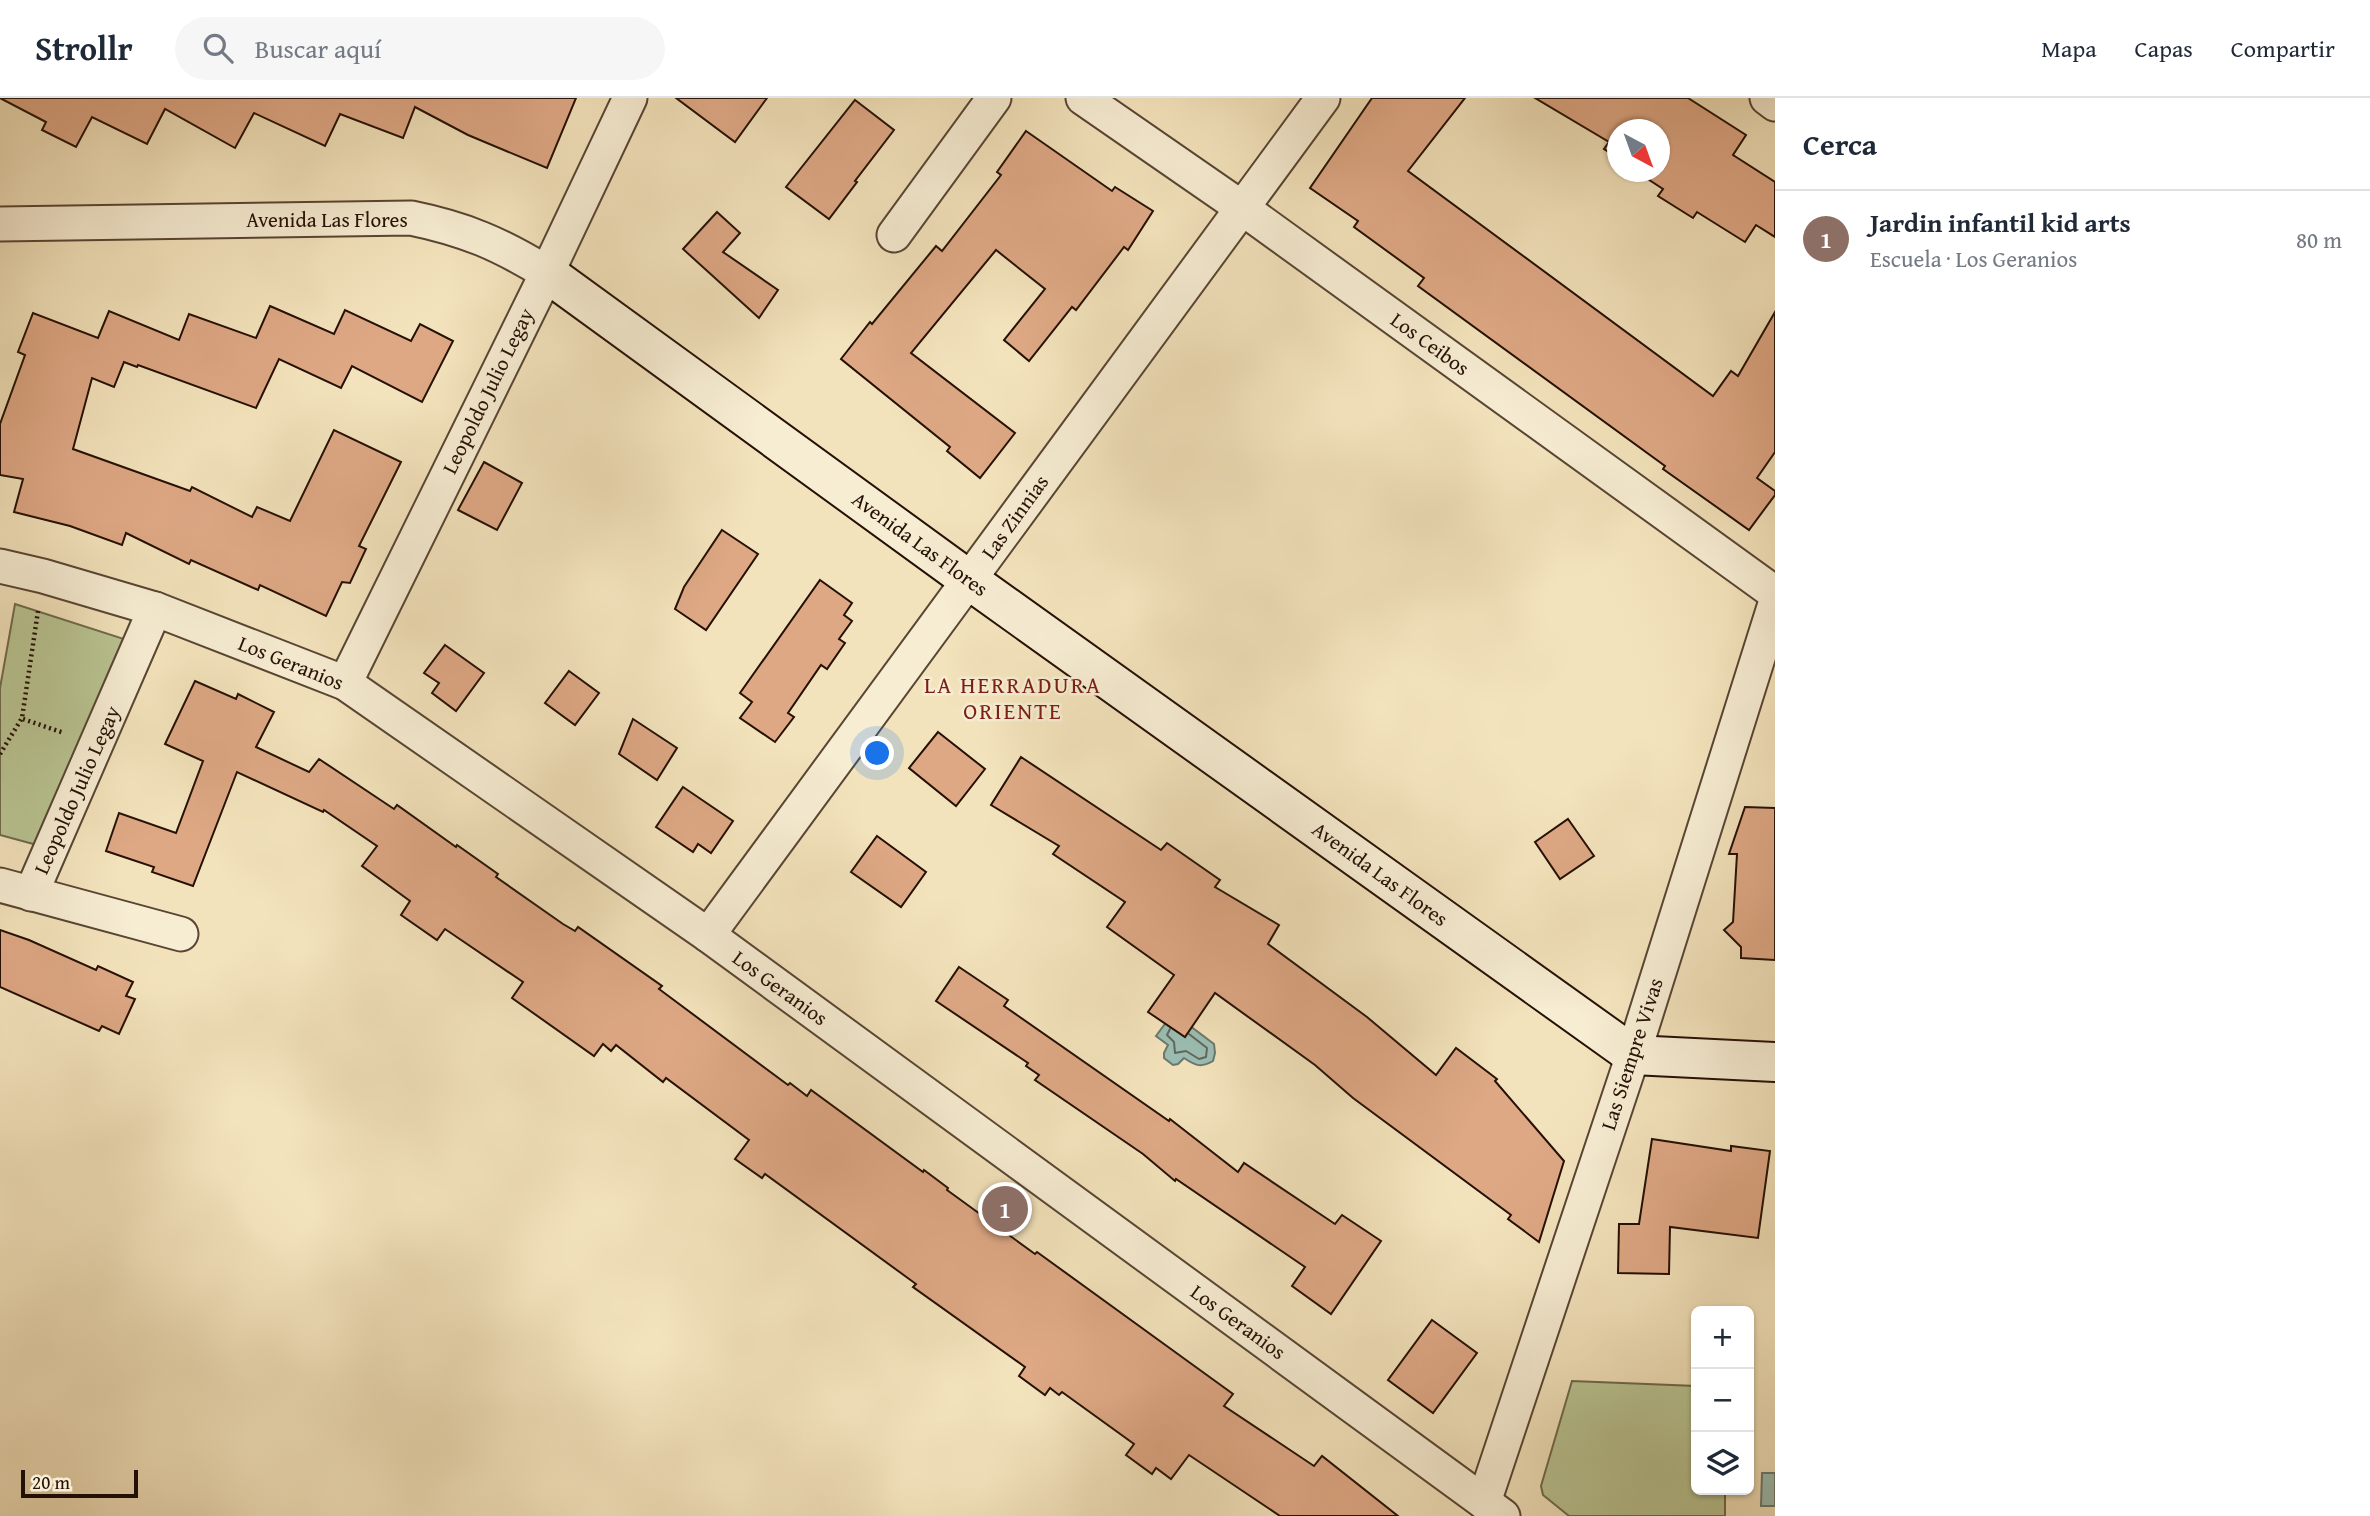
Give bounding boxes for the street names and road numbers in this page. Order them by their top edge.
street label: Avenida Las Flores [246,204,408,235]
street label: Leopoldo Julio Legay [434,302,541,479]
street label: Los Ceibos [1384,304,1476,383]
street label: Las Zinnias [973,468,1056,565]
street label: Avenida Las Flores [846,484,995,604]
street label: Los Geranios [234,627,349,698]
street label: Leopoldo Julio Legay [26,700,128,879]
street label: Avenida Las Flores [1306,814,1455,934]
street label: Los Geranios [726,942,834,1033]
street label: Las Siempre Vivas [1592,974,1671,1134]
street label: Los Geranios [1184,1276,1292,1367]

